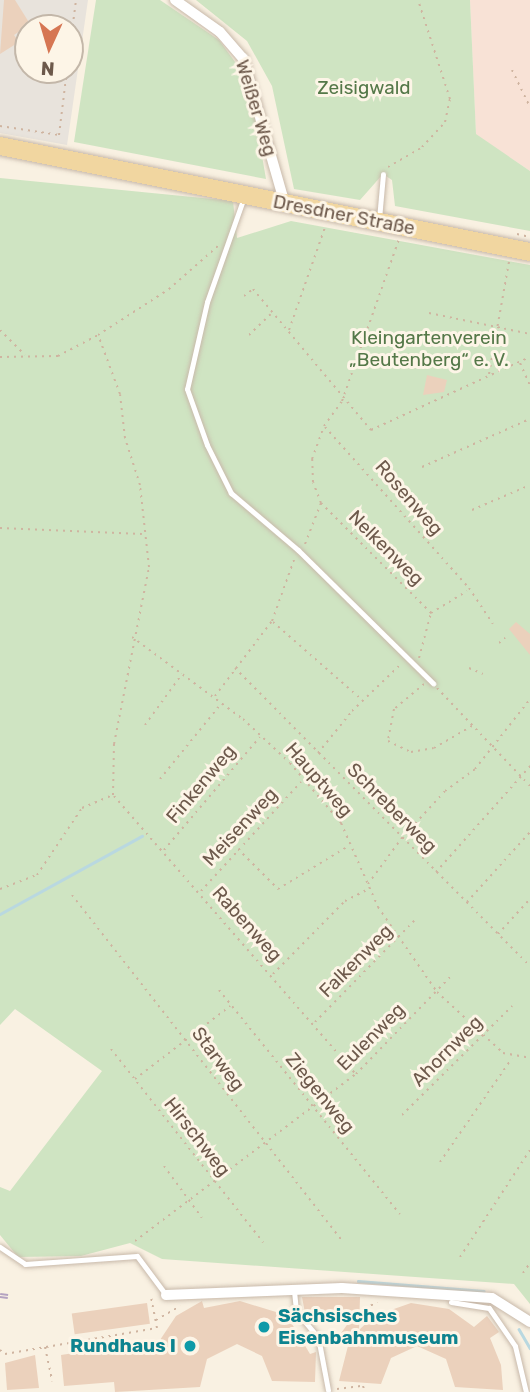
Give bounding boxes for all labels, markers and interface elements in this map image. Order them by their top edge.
north arrow [14,14,84,84]
text: N [40,57,55,80]
street label: Weißer Weg [230,57,282,159]
park label: Zeisigwald [317,77,411,99]
street label: Dresdner Straße [271,190,417,240]
park label: Kleingartenverein „Beutenberg“ e. V. [349,327,509,371]
street label: Rosenweg [370,456,448,540]
street label: Nelkenweg [344,506,428,590]
street label: Hauptweg [281,738,357,822]
street label: Finkenweg [162,740,240,828]
street label: Schreberweg [342,758,442,858]
street label: Meisenweg [198,783,282,871]
street label: Rabenweg [207,882,287,966]
street label: Falkenweg [315,920,397,1002]
street label: Eulenweg [332,998,410,1076]
street label: Ahornweg [407,1011,487,1091]
street label: Starweg [187,1023,249,1095]
street label: Ziegenweg [281,1048,359,1138]
street label: Hirschweg [159,1093,235,1181]
place label: Sächsisches Eisenbahnmuseum [278,1305,458,1349]
marker: Sächsisches Eisenbahnmuseum [256,1319,272,1335]
place label: Rundhaus I [70,1335,176,1357]
marker: Rundhaus I [182,1338,198,1354]

